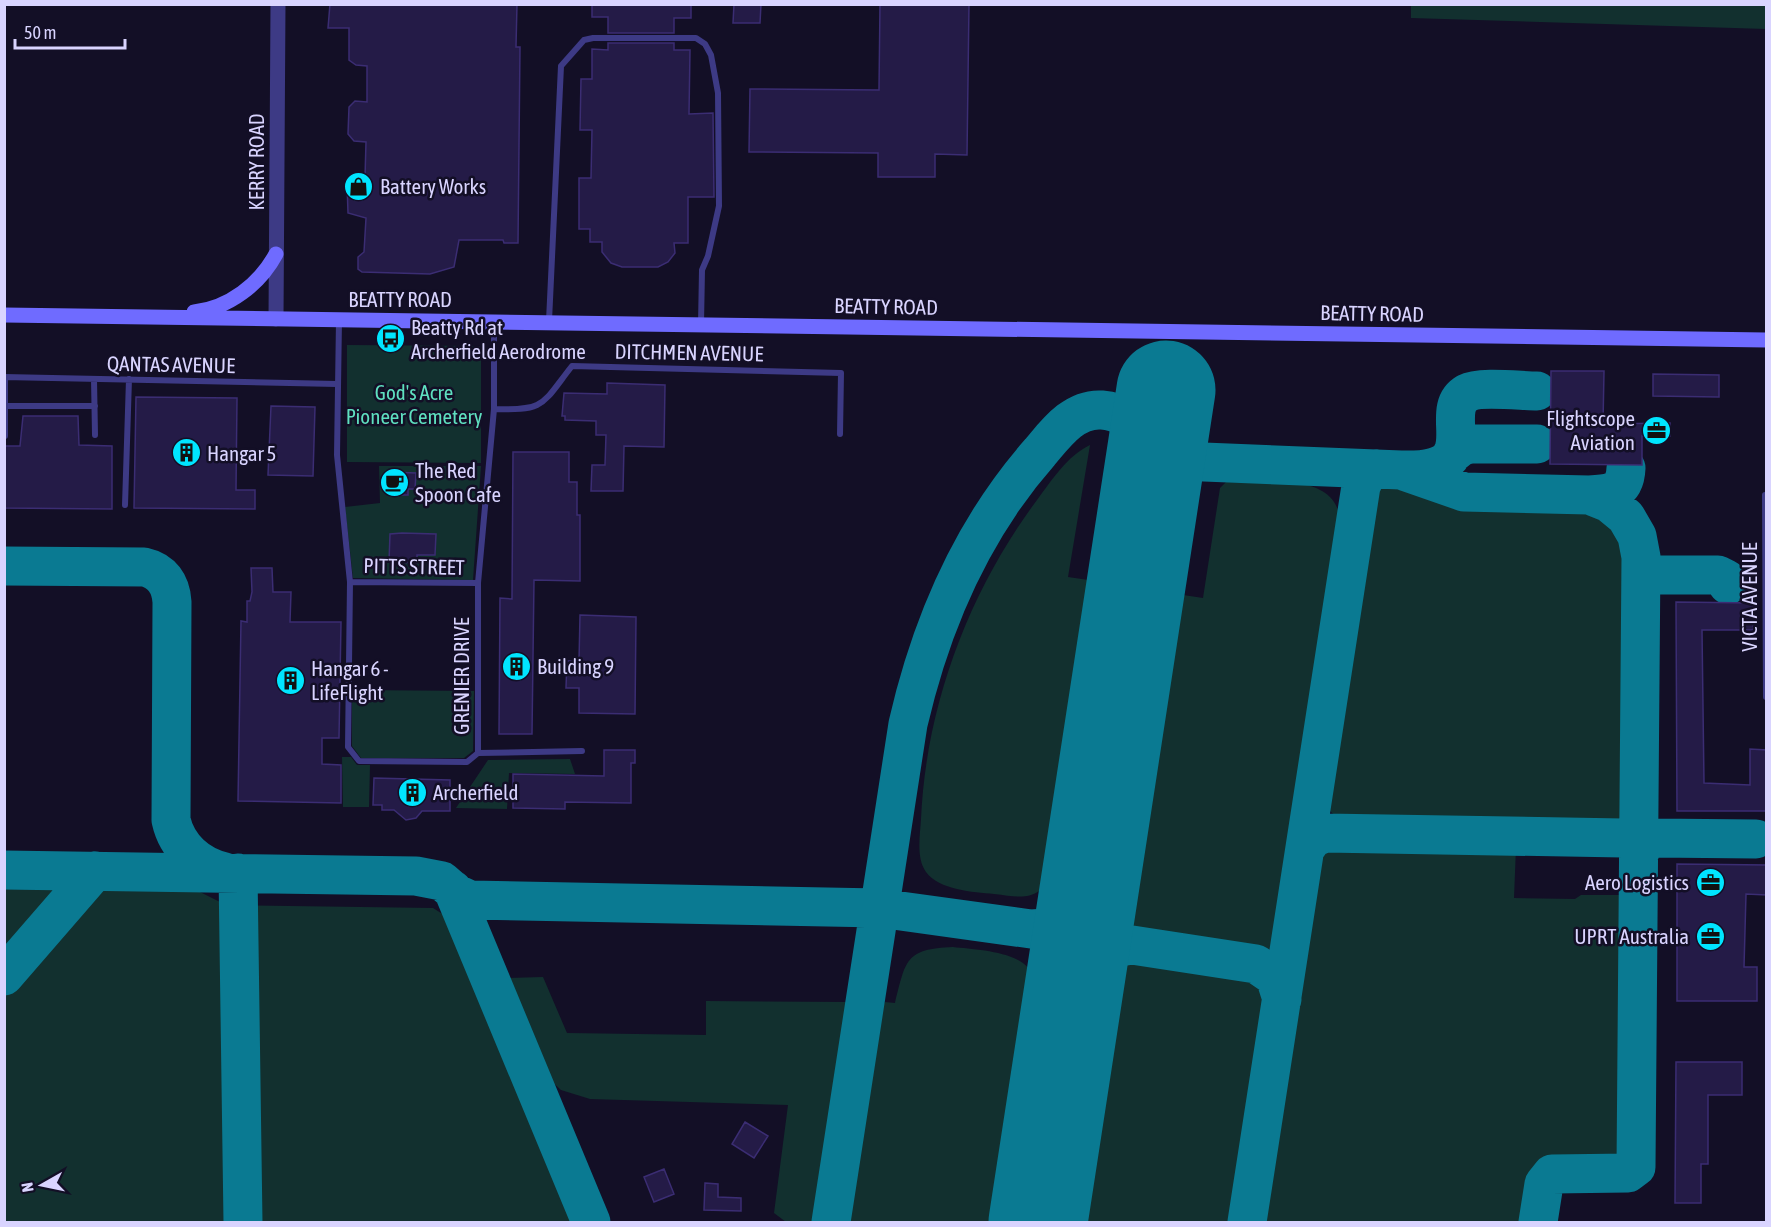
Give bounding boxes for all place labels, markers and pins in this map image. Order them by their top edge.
shop icon: Battery Works [343,170,375,202]
place label: Battery Works [380,174,486,198]
place label: Beatty Rd at Archerfield Aerodrome [411,315,586,363]
bus stop icon: Beatty Rd at Archerfield Aerodrome [374,323,406,355]
place label: Flightscope Aviation [1546,406,1635,454]
office icon: Flightscope Aviation [1640,414,1672,446]
building icon: Hangar 5 [170,437,202,469]
place label: Hangar 5 [207,441,276,465]
place label: The Red Spoon Cafe [415,458,501,506]
cafe icon: The Red Spoon Cafe [378,466,410,498]
building icon: Building 9 [500,650,532,682]
place label: Building 9 [537,654,614,678]
place label: Hangar 6 - LifeFlight [311,656,389,704]
building icon: Hangar 6 - LifeFlight [274,664,306,696]
building icon: Archerfield [396,776,428,808]
place label: Archerfield [433,780,518,804]
office icon: Aero Logistics [1694,866,1726,898]
place label: Aero Logistics [1585,870,1689,894]
office icon: UPRT Australia [1694,920,1726,952]
place label: UPRT Australia [1574,924,1689,948]

